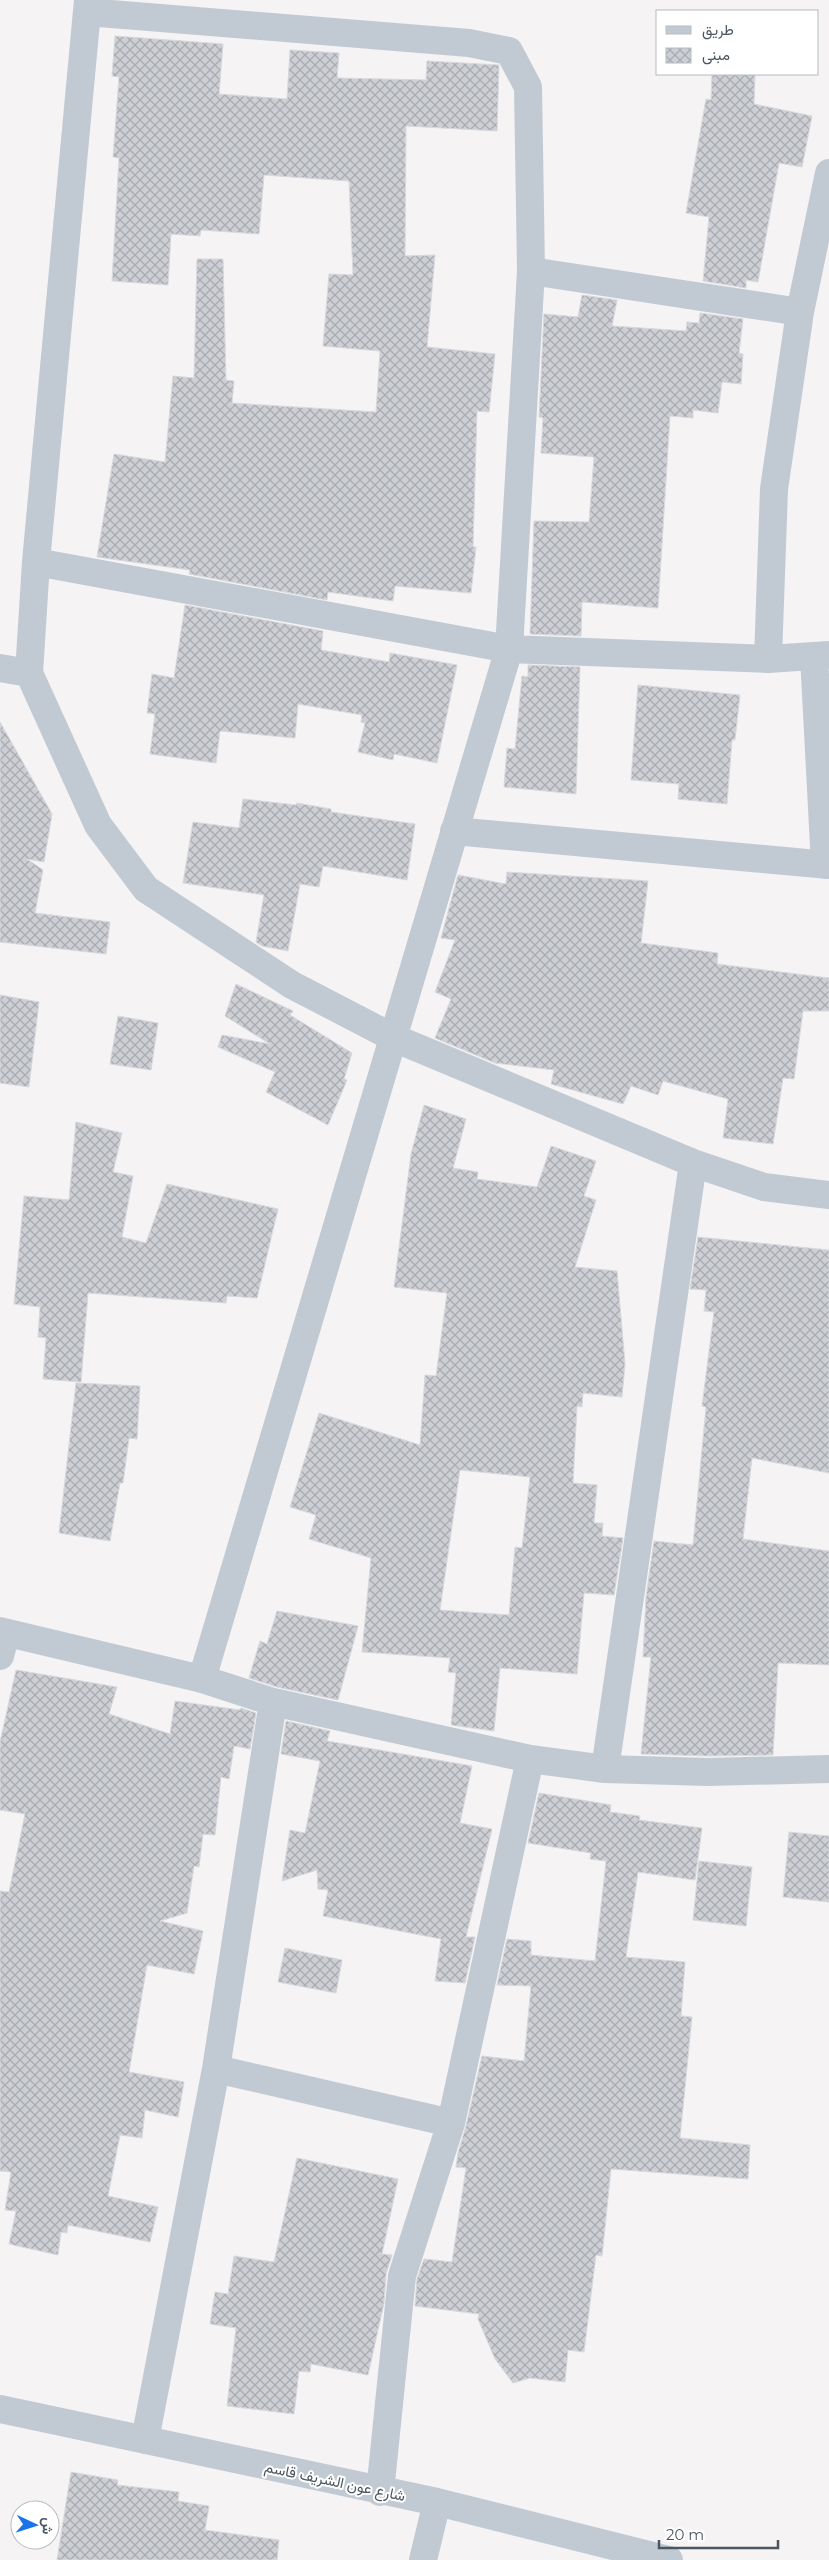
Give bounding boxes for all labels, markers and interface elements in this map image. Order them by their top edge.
legend [656,10,819,75]
text: طريق [702,20,734,40]
text: مبنى [702,45,730,65]
street label: شارع عون الشريف قاسم [262,2457,407,2507]
north arrow [10,2500,60,2550]
text: ش [38,2517,58,2535]
scale bar [659,2518,778,2550]
text: 20 m [666,2525,704,2544]

